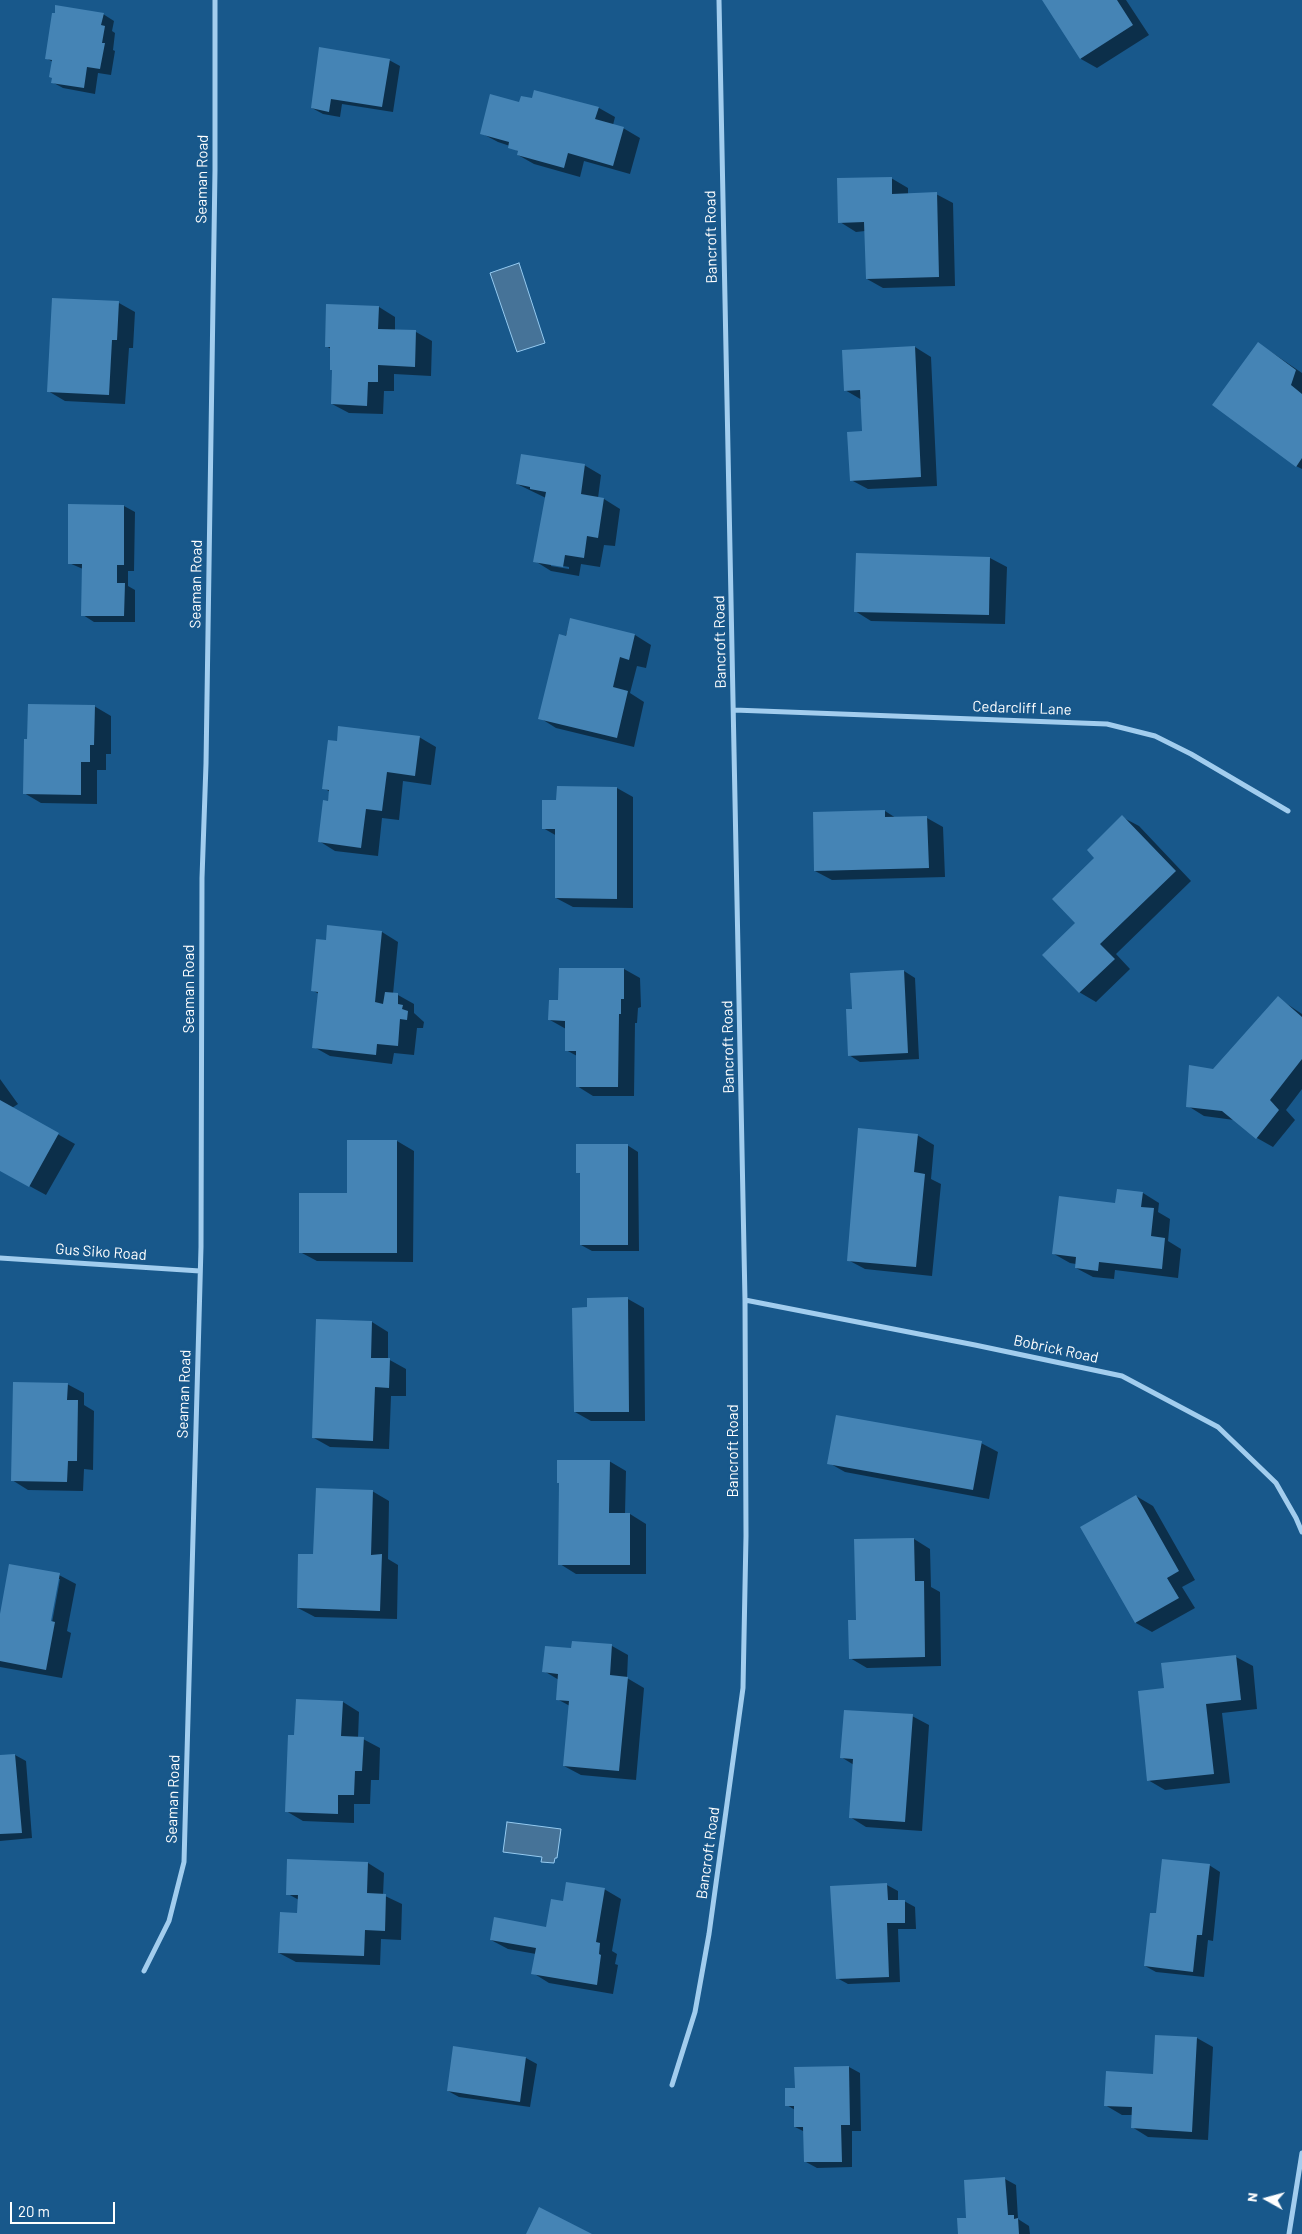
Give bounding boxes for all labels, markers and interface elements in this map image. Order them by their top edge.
street label: Seaman Road [192,135,212,223]
street label: Bancroft Road [701,190,721,284]
street label: Seaman Road [186,540,206,628]
street label: Bancroft Road [710,595,730,689]
street label: Cedarcliff Lane [972,697,1072,719]
street label: Seaman Road [180,945,198,1033]
street label: Bancroft Road [718,1000,738,1094]
street label: Gus Siko Road [55,1240,147,1264]
street label: Bobrick Road [1012,1331,1100,1367]
street label: Seaman Road [173,1349,195,1439]
street label: Bancroft Road [724,1404,742,1498]
street label: Seaman Road [162,1754,184,1844]
street label: Bancroft Road [693,1806,723,1900]
north arrow [1242,2174,1292,2224]
text: N [1243,2191,1261,2203]
scale bar [12,2192,118,2224]
text: 20 m [18,2202,50,2220]

